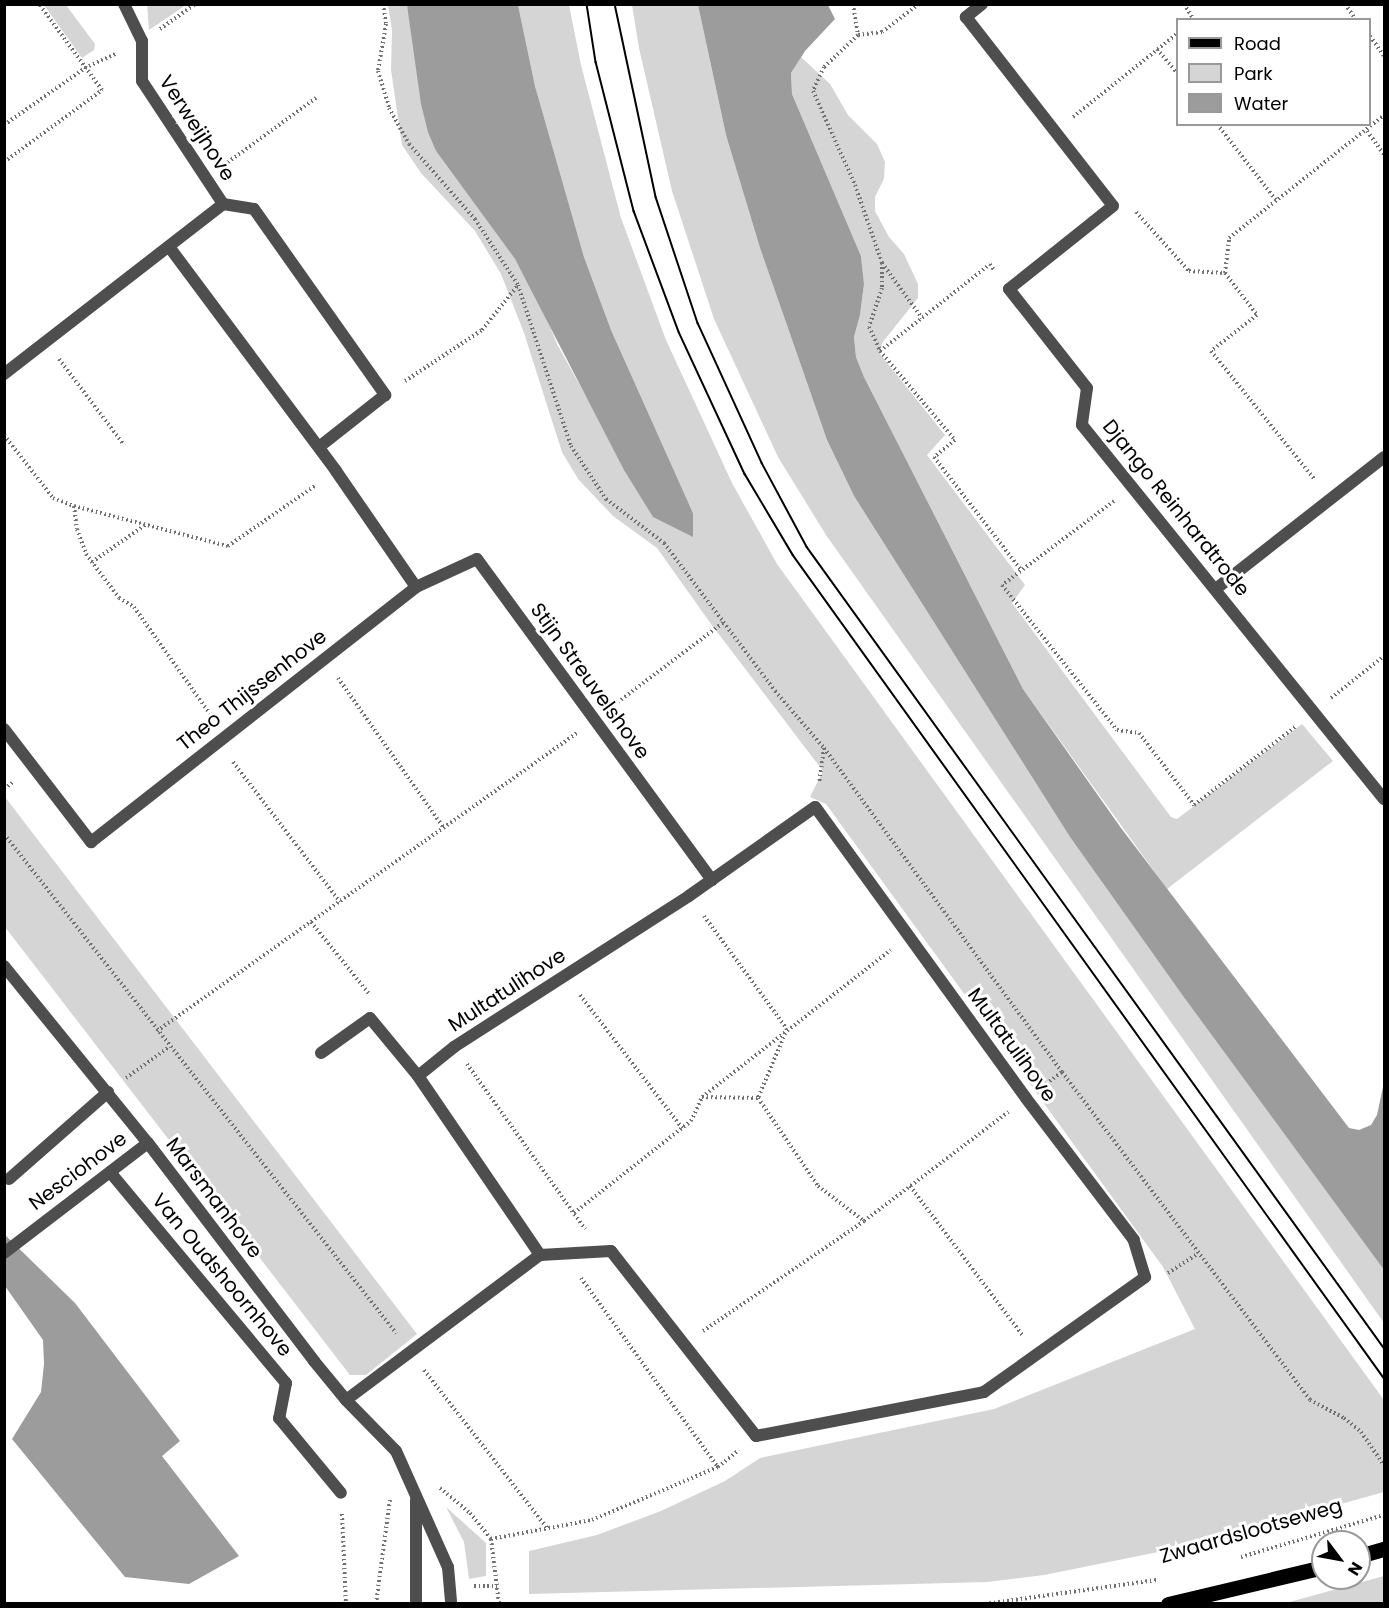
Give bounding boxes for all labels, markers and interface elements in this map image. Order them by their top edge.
legend [1176,18,1371,126]
text: Road [1234,31,1281,56]
text: Park [1234,61,1273,86]
street label: Verweijhove [154,71,240,185]
text: Water [1234,91,1288,116]
street label: Django Reinhardtrode [1097,415,1255,601]
street label: Stijn Streuvelshove [525,598,655,764]
street label: Theo Thijssenhove [173,624,331,756]
street label: Multatulihove [444,943,570,1037]
street label: Multatulihove [963,983,1061,1107]
street label: Nesciohove [24,1127,132,1215]
street label: Marsmanhove [161,1133,267,1263]
street label: Van Oudshoornhove [147,1189,297,1361]
street label: Zwaardslootseweg [1157,1493,1345,1569]
north arrow [1311,1530,1371,1590]
text: N [1342,1558,1368,1580]

